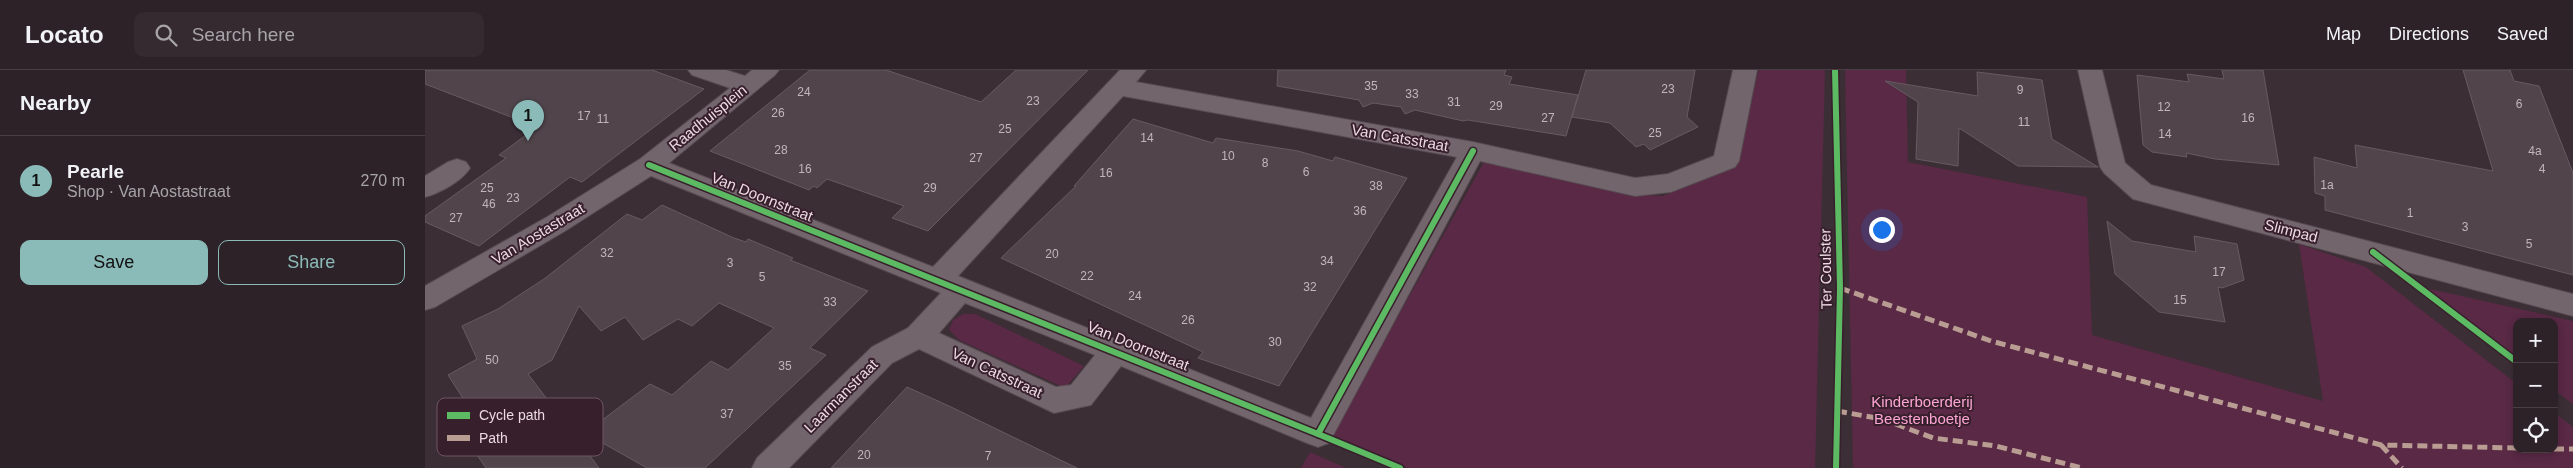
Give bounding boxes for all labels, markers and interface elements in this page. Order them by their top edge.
search box [134,12,484,57]
text: Locato [25,21,104,48]
icon: search [152,21,180,49]
text: Search here [192,24,295,45]
text: Map [2326,24,2361,44]
text: Directions [2389,24,2469,44]
text: Saved [2497,24,2548,44]
house number: 35 [1364,79,1378,93]
street label: Raadhuisplein [665,81,750,154]
house number: 23 [1661,82,1675,96]
house number: 9 [2017,83,2024,97]
house number: 24 [797,85,811,99]
house number: 33 [1405,87,1419,101]
text: Nearby [20,91,91,114]
house number: 23 [1026,94,1040,108]
house number: 31 [1447,95,1461,109]
house number: 6 [2516,97,2523,111]
house number: 29 [1489,99,1503,113]
pin: 1 [512,100,544,141]
house number: 12 [2157,100,2171,114]
house number: 26 [771,106,785,120]
house number: 17 [577,109,591,123]
house number: 27 [1541,111,1555,125]
house number: 16 [2241,111,2255,125]
house number: 11 [597,112,610,126]
house number: 11 [2018,115,2031,129]
street label: Van Catsstraat [1350,121,1451,155]
house number: 25 [998,122,1012,136]
house number: 25 [1648,126,1662,140]
house number: 14 [2158,127,2172,141]
house number: 14 [1140,131,1154,145]
house number: 28 [774,143,788,157]
house number: 4a [2528,144,2542,158]
house number: 10 [1221,149,1235,163]
house number: 27 [969,151,983,165]
house number: 8 [1262,156,1269,170]
text: Pearle [67,161,124,182]
house number: 16 [798,162,812,176]
house number: 4 [2539,162,2546,176]
house number: 6 [1303,165,1310,179]
house number: 16 [1099,166,1113,180]
street label: Van Doornstraat [709,168,816,225]
text: 1 [32,172,40,189]
text: 270 m [361,172,405,189]
house number: 1a [2320,178,2334,192]
house number: 38 [1369,179,1383,193]
house number: 25 [480,181,494,195]
house number: 29 [923,181,937,195]
text: Shop · Van Aostastraat [67,183,230,200]
house number: 23 [506,191,520,205]
house number: 46 [482,197,496,211]
street label: Van Aostastraat [488,199,588,268]
house number: 36 [1353,204,1367,218]
house number: 1 [2407,206,2414,220]
house number: 27 [449,211,463,225]
street label: Slimpad [2263,216,2319,245]
your location [1869,217,1895,243]
house number: 3 [2462,220,2469,234]
street label: Ter Coulster [1816,228,1835,310]
house number: 5 [2526,237,2533,251]
button: Save [20,240,208,285]
button: Share [218,240,405,285]
house number: 32 [600,246,614,260]
house number: 20 [1045,247,1059,261]
house number: 34 [1320,254,1334,268]
house number: 3 [727,256,734,270]
house number: 17 [2212,265,2226,279]
house number: 22 [1080,269,1094,283]
house number: 5 [759,270,766,284]
house number: 32 [1303,280,1317,294]
house number: 24 [1128,289,1142,303]
house number: 15 [2173,293,2187,307]
house number: 33 [823,295,837,309]
house number: 26 [1181,313,1195,327]
street label: Van Doornstraat [1085,317,1192,374]
map controls [2513,318,2558,453]
button: + [2513,318,2558,363]
house number: 30 [1268,335,1282,349]
street label: Van Catsstraat [949,344,1046,401]
house number: 50 [485,353,499,367]
street label: Laarmanstraat [800,355,881,436]
house number: 35 [778,359,792,373]
button: − [2513,363,2558,408]
park label: Kinderboerderij Beestenboetje [1871,393,1973,427]
legend [437,398,603,456]
text: Cycle path [479,407,545,423]
house number: 37 [720,407,734,421]
button: locate [2513,408,2558,453]
text: Path [479,430,508,446]
house number: 20 [857,448,871,462]
house number: 7 [985,449,992,463]

